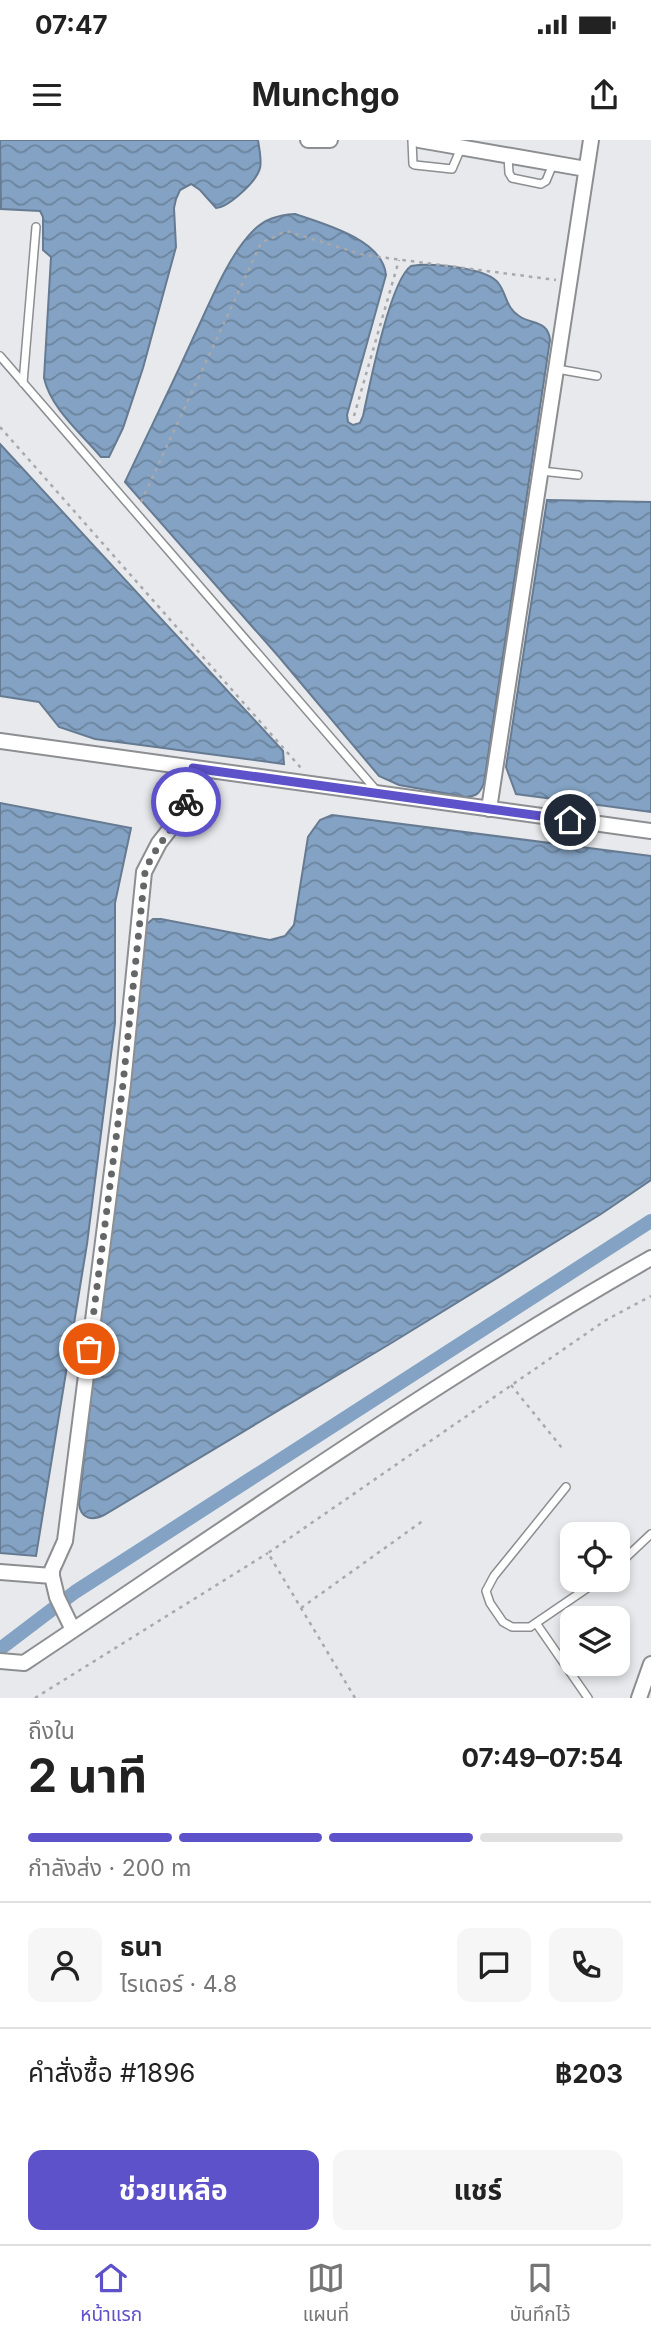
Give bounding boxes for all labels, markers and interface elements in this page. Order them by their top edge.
text: 07:47 [35,9,108,40]
text: Munchgo [251,75,400,114]
icon: menu [28,76,66,114]
icon: share [585,76,623,114]
courier [151,767,221,837]
icon: bike [167,783,205,821]
pin [540,790,600,850]
icon: home [551,801,589,839]
pin [59,1319,119,1379]
icon: bag [70,1330,108,1368]
map controls [560,1522,630,1676]
button: locate [560,1522,630,1592]
button: layers [560,1606,630,1676]
text: ถึงใน [28,1717,75,1745]
text: 07:49–07:54 [461,1742,623,1773]
text: 2 นาที [28,1747,147,1803]
text: กำลังส่ง · 200 m [28,1854,191,1882]
button: person [28,1928,102,2002]
button: chat [457,1928,531,2002]
button: phone [549,1928,623,2002]
text: ธนา [120,1931,163,1962]
text: ไรเดอร์ · 4.8 [120,1970,237,1998]
text: คำสั่งซื้อ #1896 [28,2057,195,2088]
text: ฿203 [555,2058,623,2089]
button: ช่วยเหลือ [28,2150,319,2230]
button: แชร์ [333,2150,623,2230]
tab: หน้าแรก [80,2259,142,2330]
tab: แผนที่ [303,2259,349,2330]
tab: บันทึกไว้ [510,2259,571,2330]

